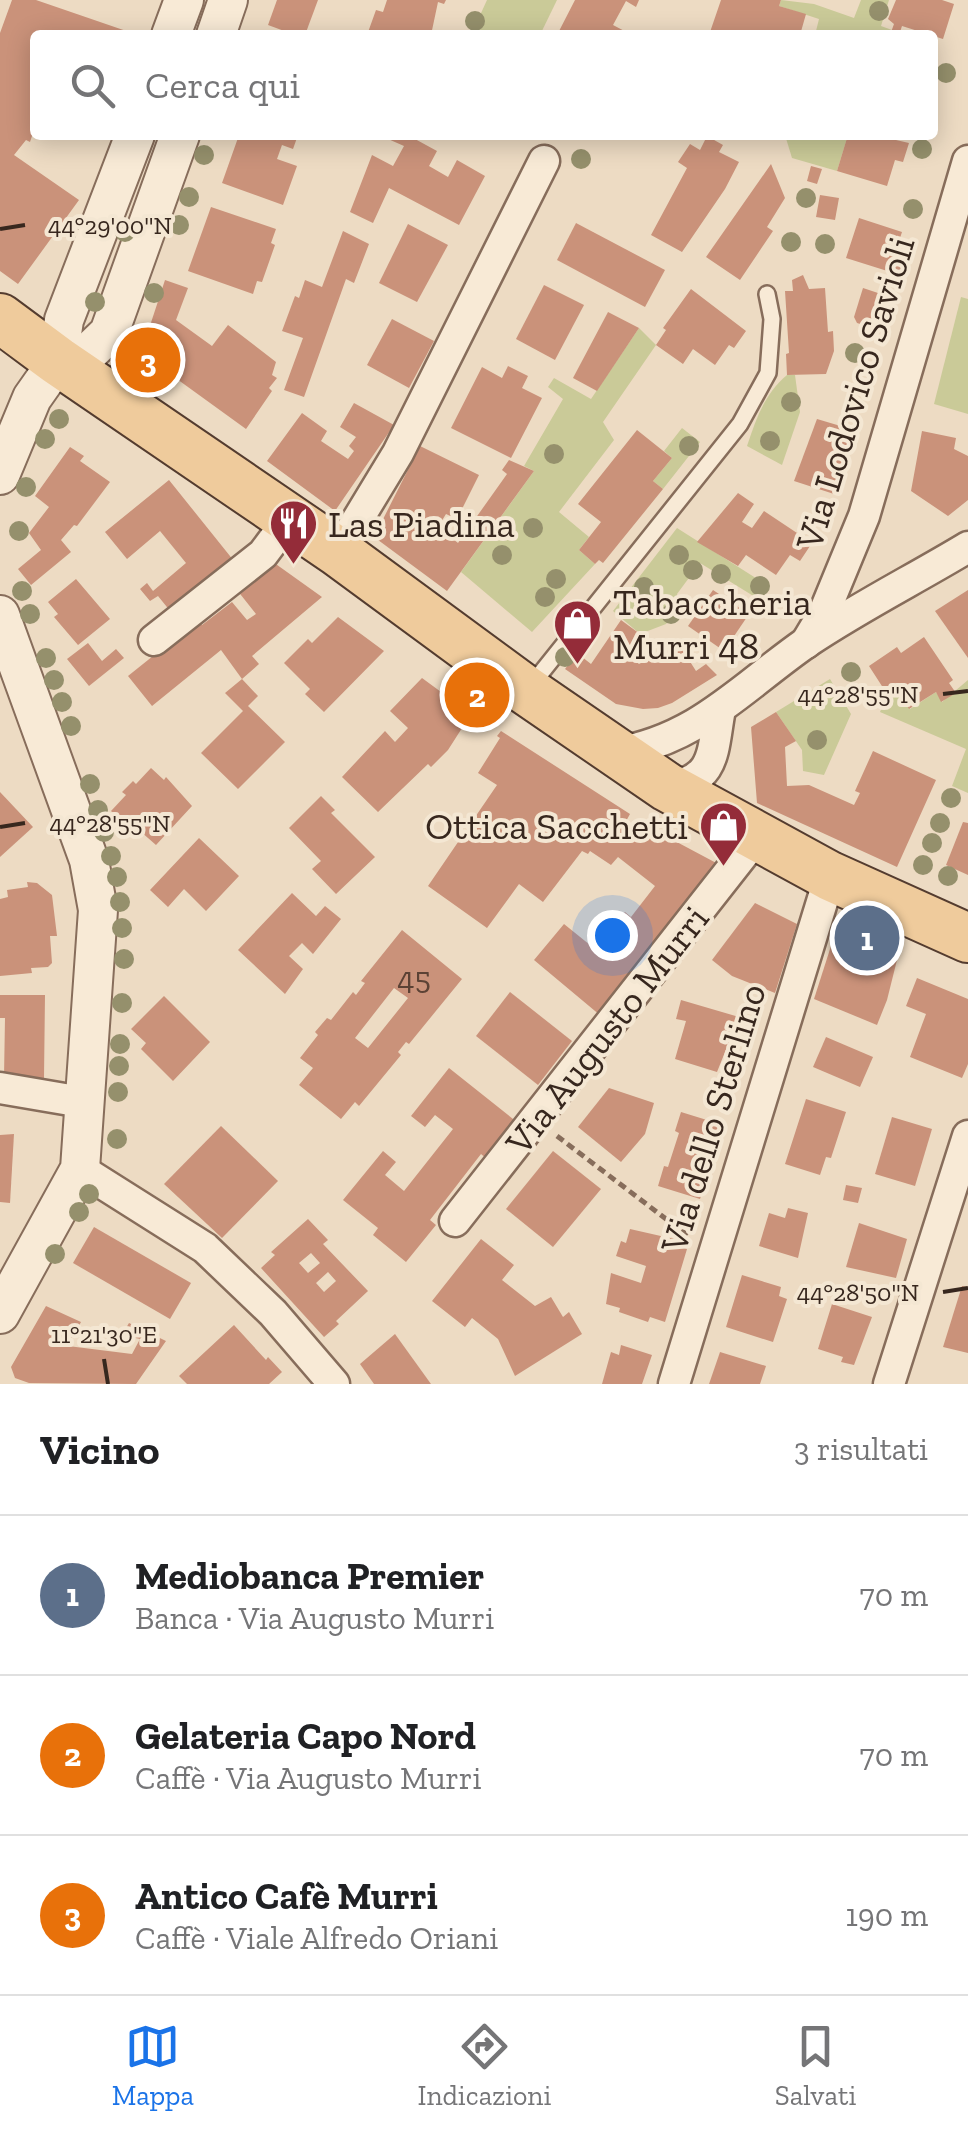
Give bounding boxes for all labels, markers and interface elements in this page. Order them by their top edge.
search box [30,30,938,140]
icon: search [65,58,120,113]
text: Cerca qui [145,62,300,108]
text: 44°29'00"N [48,210,172,240]
street label: Via Lodovico Savioli [785,231,925,556]
pin: 3 [116,322,180,398]
restaurant icon: Las Piadina [267,498,319,566]
place label: Las Piadina [328,501,515,547]
place label: Tabaccheria Murri 48 [613,579,812,669]
shop icon: Tabaccheria Murri 48 [552,598,604,666]
pin: 2 [444,658,510,732]
text: 44°28'55"N [798,679,918,709]
shop icon: Ottica Sacchetti [697,800,749,868]
place label: Ottica Sacchetti [425,803,688,849]
text: 44°28'55"N [50,808,170,838]
street label: Via Augusto Murri [495,896,718,1164]
pin: 1 [834,900,900,976]
your location [587,910,638,961]
house number: 45 [397,959,431,997]
street label: Via dello Sterlino [650,978,776,1259]
text: 44°28'50"N [797,1277,919,1307]
text: 11°21'30"E [51,1319,157,1349]
text: Vicino [40,1424,159,1475]
text: 3 risultati [794,1430,928,1468]
text: Mediobanca Premier [135,1553,484,1599]
text: 1 [66,1576,79,1614]
text: 70 m [860,1576,928,1614]
text: Banca · Via Augusto Murri [135,1599,494,1637]
text: Gelateria Capo Nord [135,1713,476,1759]
text: 2 [64,1736,81,1774]
text: 70 m [860,1736,928,1774]
text: Caffè · Via Augusto Murri [135,1759,481,1797]
text: Antico Cafè Murri [135,1873,438,1919]
text: 3 [64,1896,81,1934]
text: 190 m [845,1896,928,1934]
text: Caffè · Viale Alfredo Oriani [135,1919,498,1957]
tab: Mappa [112,2019,194,2112]
tab: Indicazioni [417,2019,551,2112]
tab: Salvati [775,2019,856,2112]

